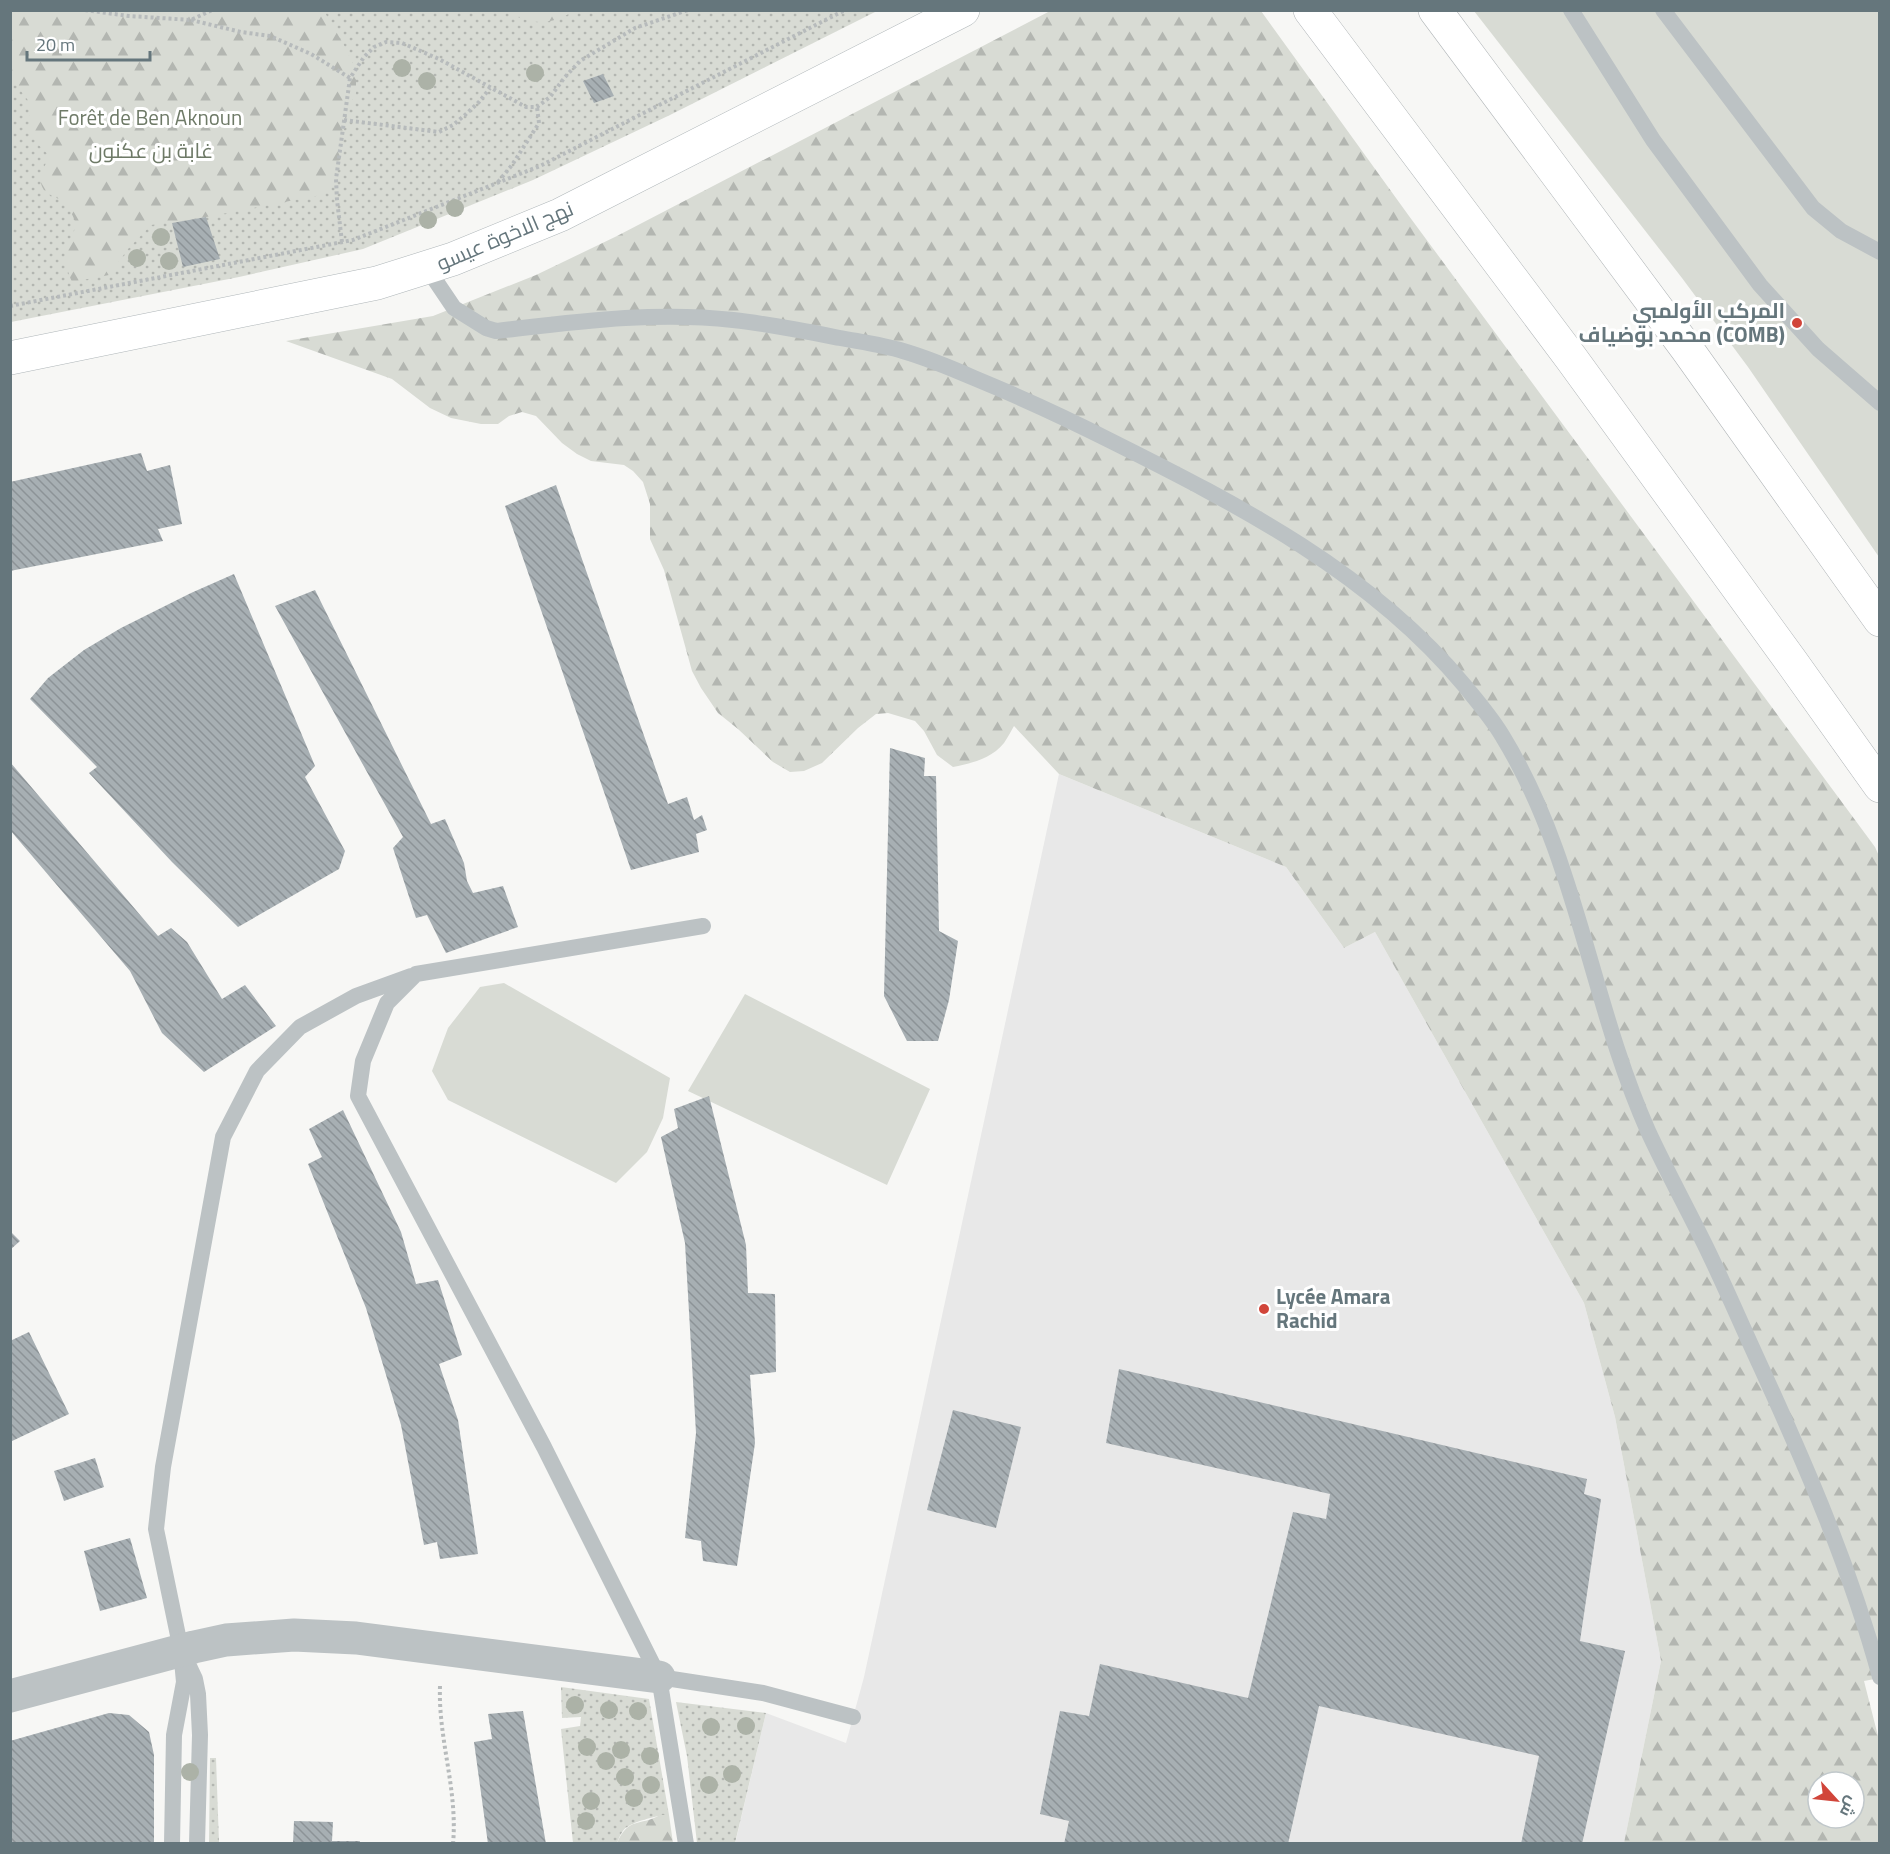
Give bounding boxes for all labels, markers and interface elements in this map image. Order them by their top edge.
scale bar [27,24,150,62]
text: 20 m [36,31,75,58]
park label: Forêt de Ben Aknoun [58,101,242,133]
park label: غابة بن عكنون [89,134,213,166]
street label: نهج الاخوة عيسو [431,192,578,278]
place label: المركب الأولمبي محمد بوضياف (COMB) [1579,294,1785,350]
marker: المركب الأولمبي محمد بوضياف (COMB) [1790,316,1804,330]
place label: Lycée Amara Rachid [1276,1280,1391,1336]
marker: Lycée Amara Rachid [1257,1302,1271,1316]
north arrow [1806,1770,1866,1830]
text: ش [1834,1792,1865,1821]

